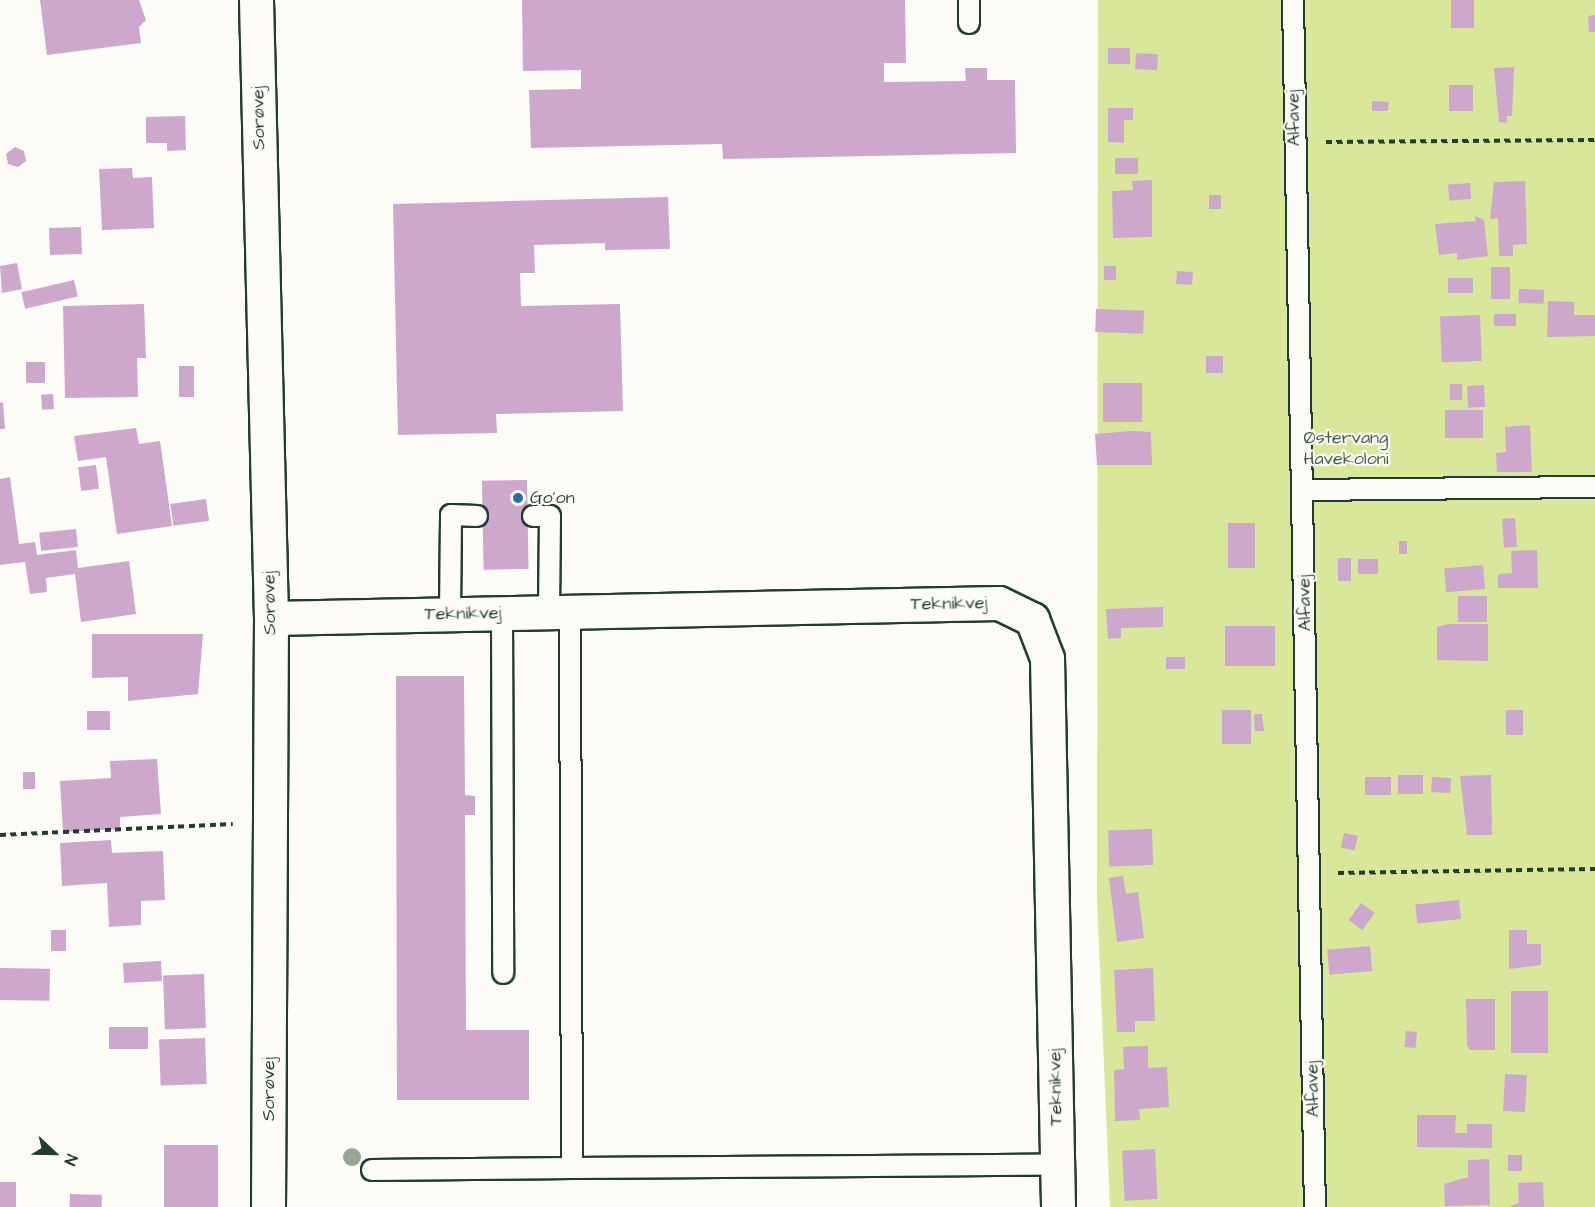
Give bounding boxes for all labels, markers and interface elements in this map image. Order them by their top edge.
street label: Sorøvej [248,86,270,150]
street label: Alfavej [1283,90,1305,146]
park label: Østervang Havekoloni [1304,428,1388,470]
place label: Go'on [530,487,575,509]
marker: Go'on [511,491,525,505]
street label: Sorøvej [259,571,281,635]
street label: Alfavej [1294,575,1316,631]
street label: Teknikvej [910,593,988,615]
street label: Teknikvej [424,603,502,625]
street label: Teknikvej [1045,1048,1067,1126]
street label: Sorøvej [258,1057,280,1121]
street label: Alfavej [1302,1061,1324,1117]
north arrow [24,1123,84,1183]
text: N [59,1151,83,1169]

